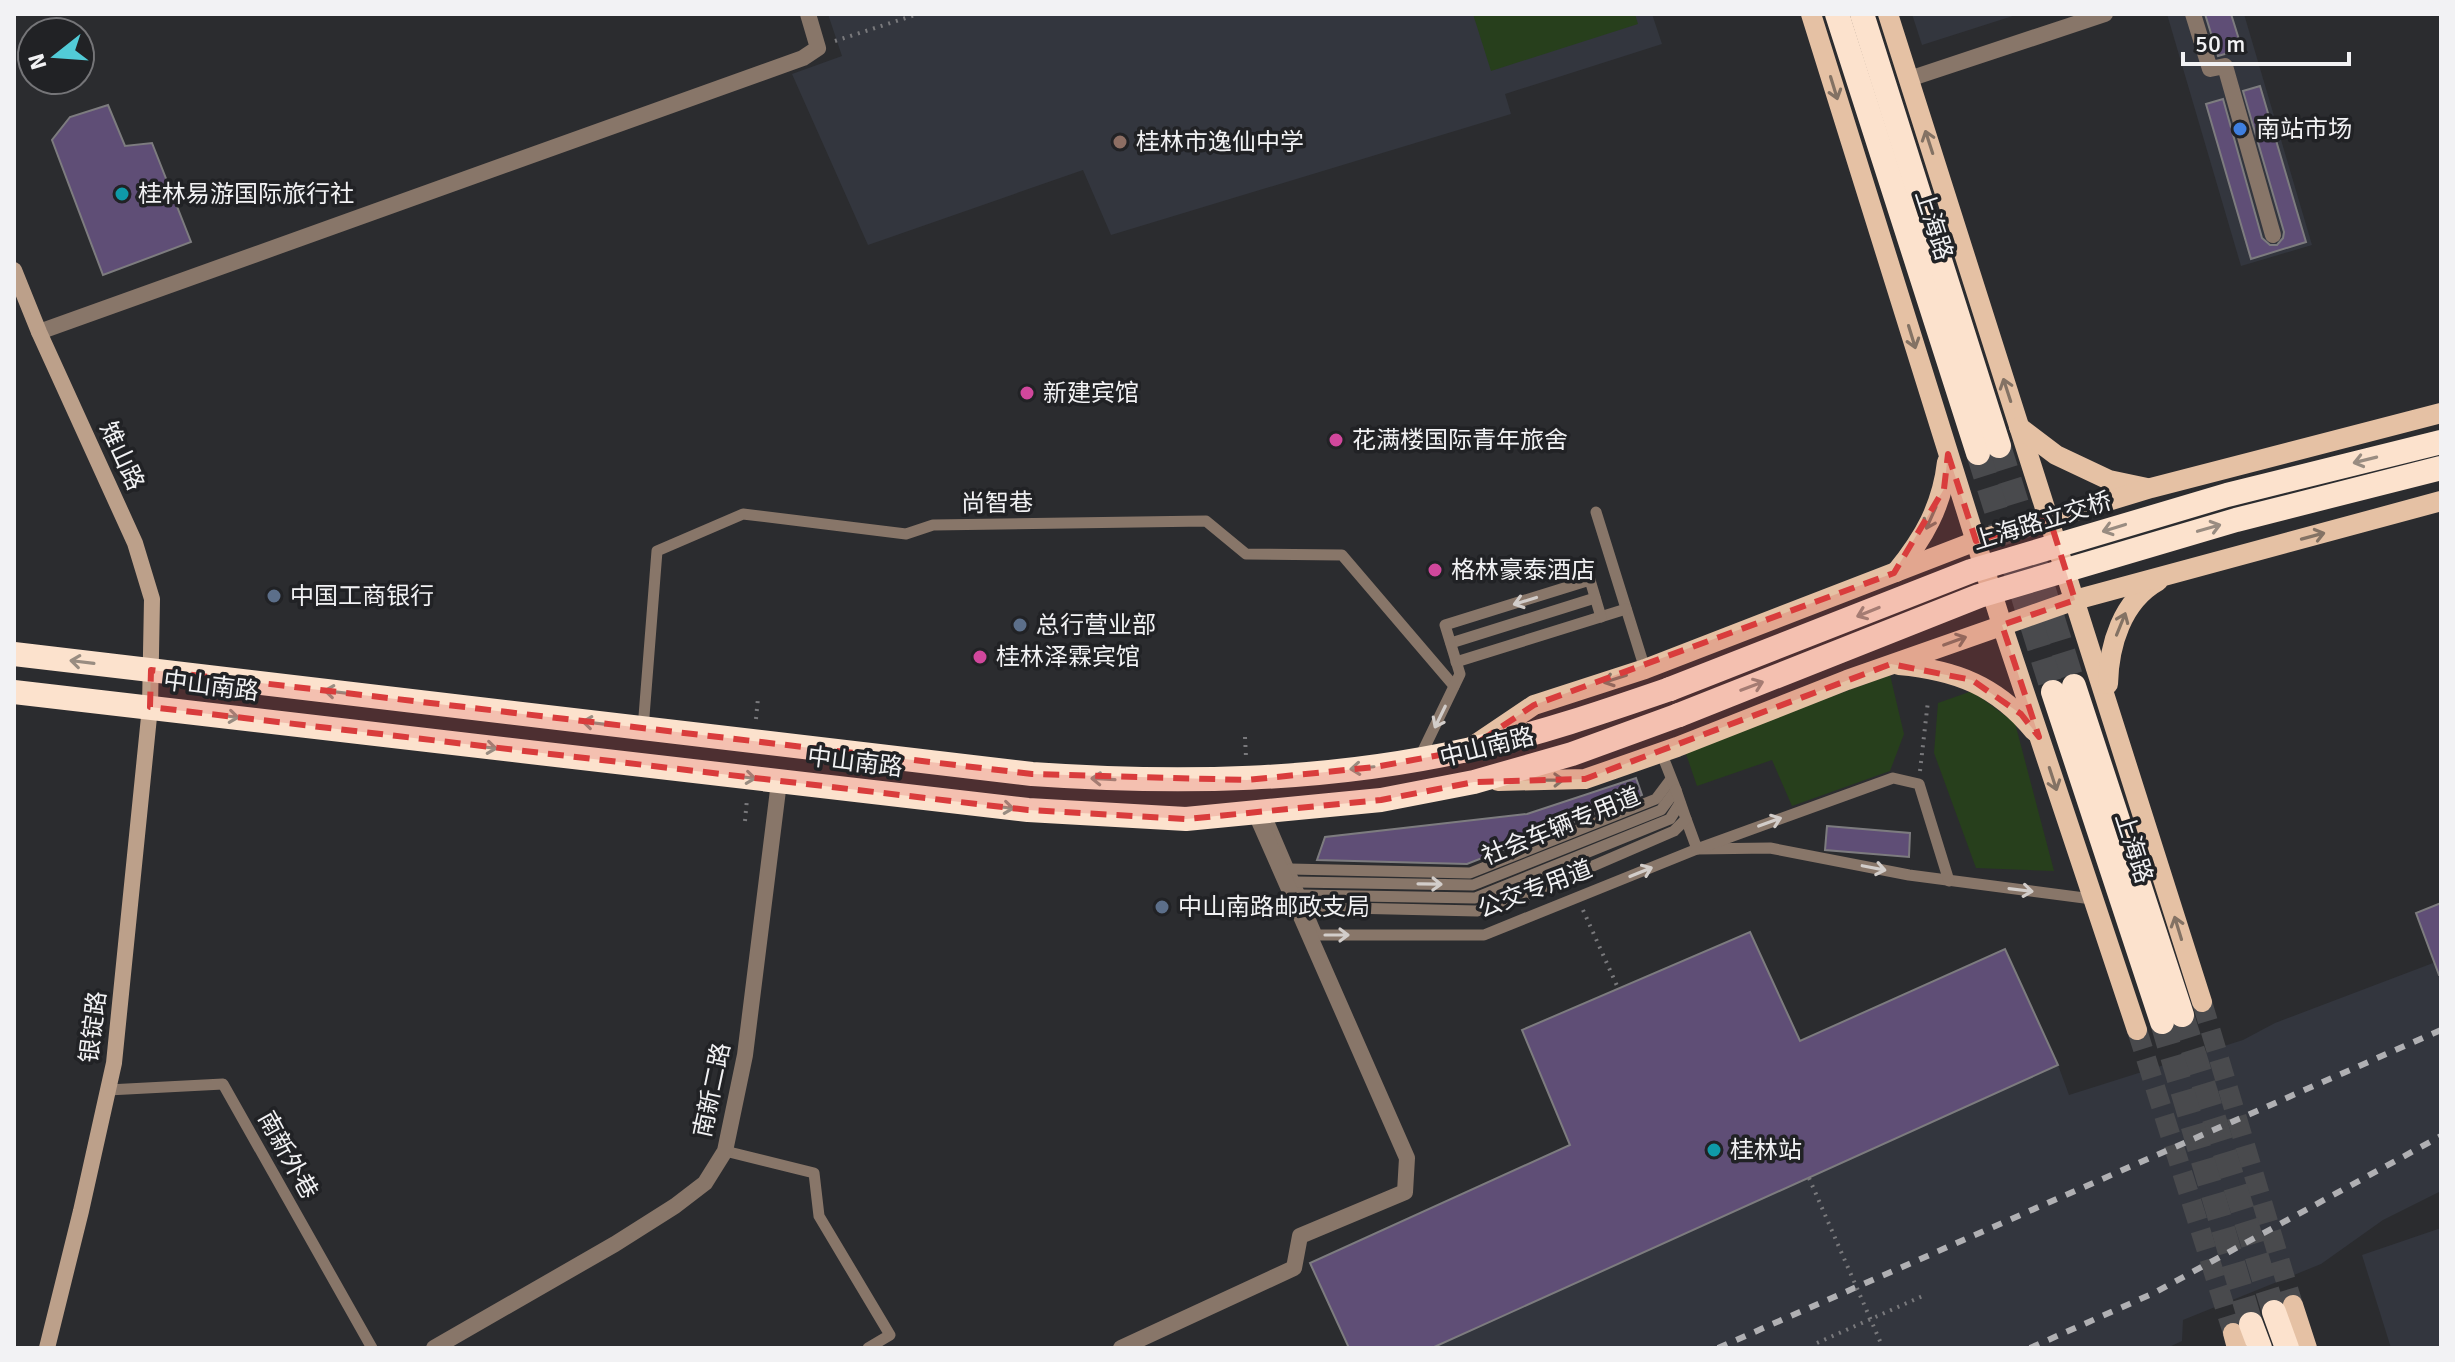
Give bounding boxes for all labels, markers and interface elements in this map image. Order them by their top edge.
north arrow [16,16,96,96]
scale bar [2183,16,2349,66]
text: 50 m [2195,29,2245,59]
text: N [22,50,53,73]
one-way arrow [1827,75,1842,101]
place label: 南站市场 [2256,114,2352,144]
marker: 南站市场 [2231,120,2249,138]
place label: 桂林市逸仙中学 [1136,127,1304,157]
one-way arrow [1921,130,1935,155]
marker: 桂林市逸仙中学 [1111,133,1129,151]
place label: 桂林易游国际旅行社 [138,179,354,209]
marker: 桂林易游国际旅行社 [113,185,131,203]
street label: 上海路 [1909,186,1959,264]
one-way arrow [1905,324,1920,349]
place label: 新建宾馆 [1043,378,1139,408]
one-way arrow [1999,378,2014,403]
marker: 新建宾馆 [1018,384,1036,402]
street label: 雉山路 [93,417,151,495]
place label: 花满楼国际青年旅舍 [1352,425,1568,455]
marker: 花满楼国际青年旅舍 [1327,431,1345,449]
one-way arrow [2353,454,2379,469]
street label: 上海路立交桥 [1969,486,2115,556]
street label: 尚智巷 [961,487,1033,519]
one-way arrow [1923,506,1938,530]
one-way arrow [2195,520,2221,535]
one-way arrow [2102,521,2128,536]
one-way arrow [2299,528,2325,543]
place label: 格林豪泰酒店 [1451,555,1595,585]
marker: 格林豪泰酒店 [1426,561,1444,579]
place label: 中国工商银行 [290,581,434,611]
marker: 中国工商银行 [265,587,283,605]
one-way arrow [1512,594,1537,609]
one-way arrow [1856,606,1881,620]
place label: 总行营业部 [1036,610,1156,640]
one-way arrow [2115,612,2129,637]
marker: 总行营业部 [1011,616,1029,634]
one-way arrow [1942,633,1967,648]
place label: 桂林泽霖宾馆 [996,642,1140,672]
marker: 桂林泽霖宾馆 [971,648,989,666]
one-way arrow [69,654,96,669]
street label: 中山南路 [162,665,260,707]
one-way arrow [1603,673,1628,687]
one-way arrow [1739,678,1764,692]
one-way arrow [324,684,349,699]
one-way arrow [1432,704,1447,728]
one-way arrow [213,708,240,723]
one-way arrow [581,715,608,730]
street label: 中山南路 [1437,721,1537,773]
one-way arrow [472,739,498,754]
street label: 中山南路 [806,741,904,783]
one-way arrow [1349,760,1376,775]
one-way arrow [2046,766,2061,791]
one-way arrow [730,770,757,785]
one-way arrow [1090,771,1117,786]
one-way arrow [1538,772,1565,788]
street label: 社会车辆专用道 [1477,781,1645,871]
one-way arrow [988,800,1015,815]
street label: 上海路 [2109,809,2159,887]
one-way arrow [1757,814,1782,828]
street label: 公交专用道 [1474,853,1596,925]
one-way arrow [1861,861,1887,876]
one-way arrow [1628,863,1653,878]
one-way arrow [1416,876,1443,892]
one-way arrow [2007,883,2033,898]
place label: 中山南路邮政支局 [1178,892,1370,922]
marker: 中山南路邮政支局 [1153,898,1171,916]
one-way arrow [2170,916,2185,941]
one-way arrow [1323,927,1350,943]
street label: 银锭路 [74,989,112,1065]
street label: 南新二路 [687,1040,737,1140]
street label: 南新外巷 [252,1106,324,1204]
place label: 桂林站 [1730,1135,1802,1165]
marker: 桂林站 [1705,1141,1723,1159]

